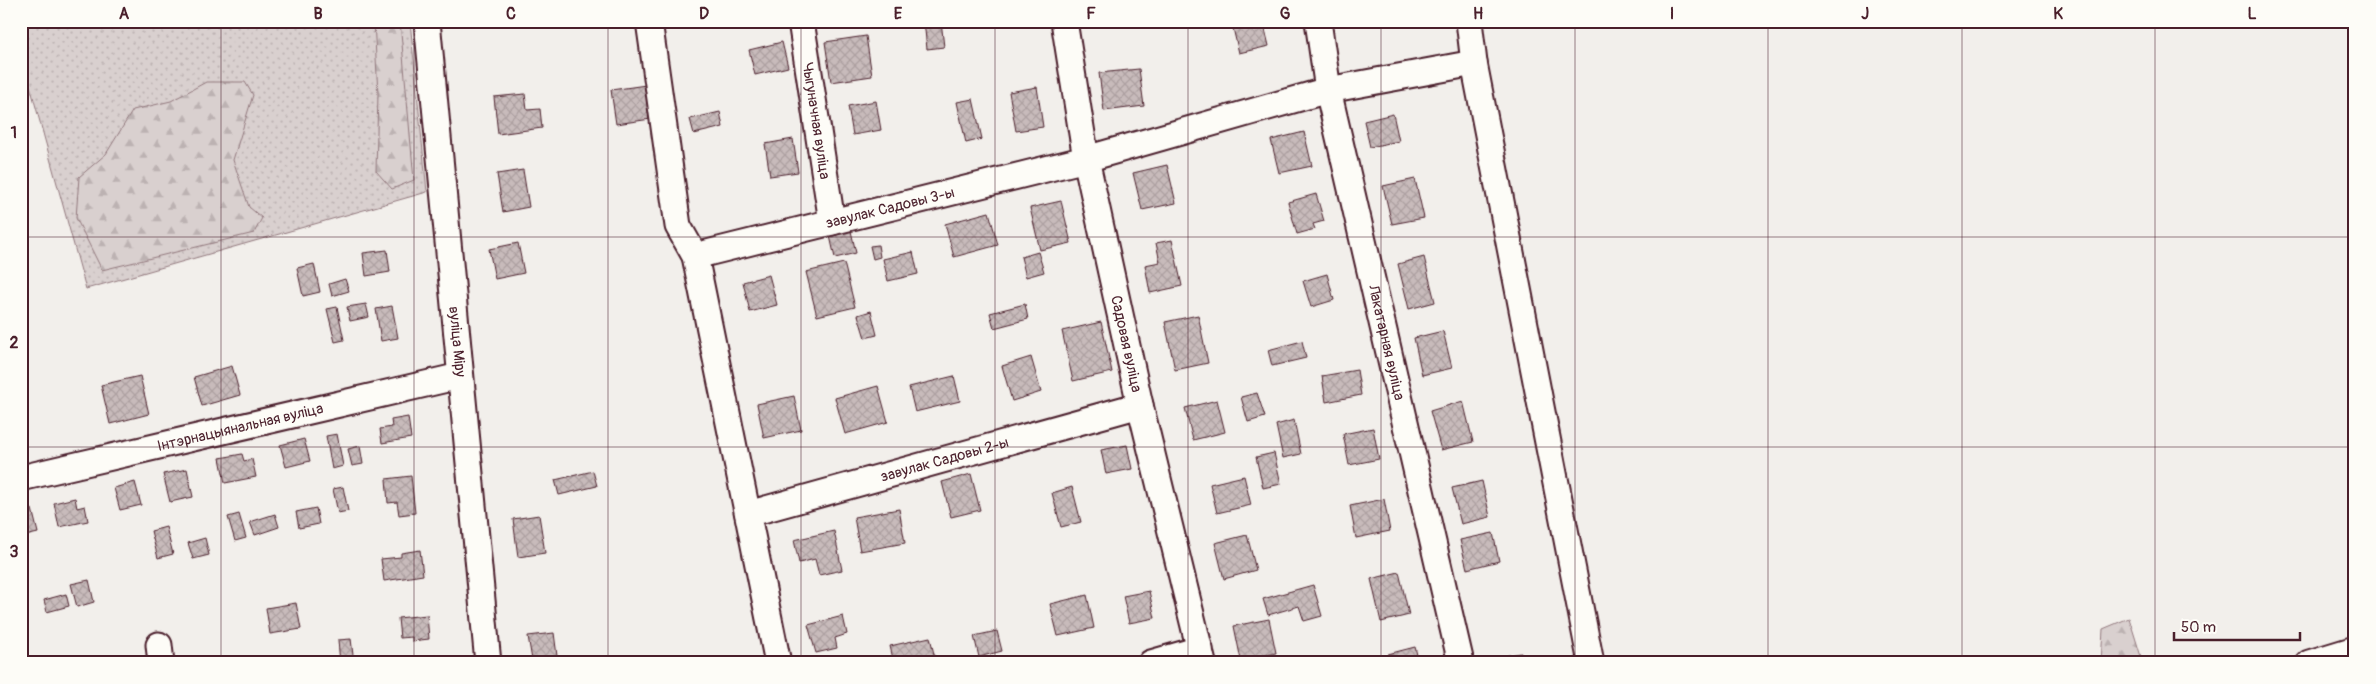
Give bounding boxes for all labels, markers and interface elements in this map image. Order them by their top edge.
text: A [119,4,130,24]
text: B [313,4,323,24]
text: C [506,4,516,24]
text: D [699,4,709,24]
text: E [894,4,903,24]
text: F [1086,4,1096,24]
text: G [1280,4,1291,24]
text: H [1473,4,1483,24]
text: I [1670,4,1674,24]
text: J [1861,4,1869,24]
text: K [2053,4,2063,24]
text: L [2247,4,2257,24]
street label: Чыгуначная вуліца [798,61,834,181]
text: 1 [11,123,17,143]
street label: завулак Садовы 3-ы [824,183,957,233]
street label: Лакатарная вуліца [1363,282,1409,402]
street label: Садовая вуліца [1106,294,1146,394]
street label: вуліца Міру [444,305,470,378]
text: 2 [10,333,19,353]
street label: Інтэрнацыянальная вуліца [155,399,325,456]
street label: завулак Садовы 2-ы [879,433,1011,487]
text: 3 [10,542,19,562]
scale bar [2174,609,2300,641]
text: 50 m [2181,618,2216,637]

